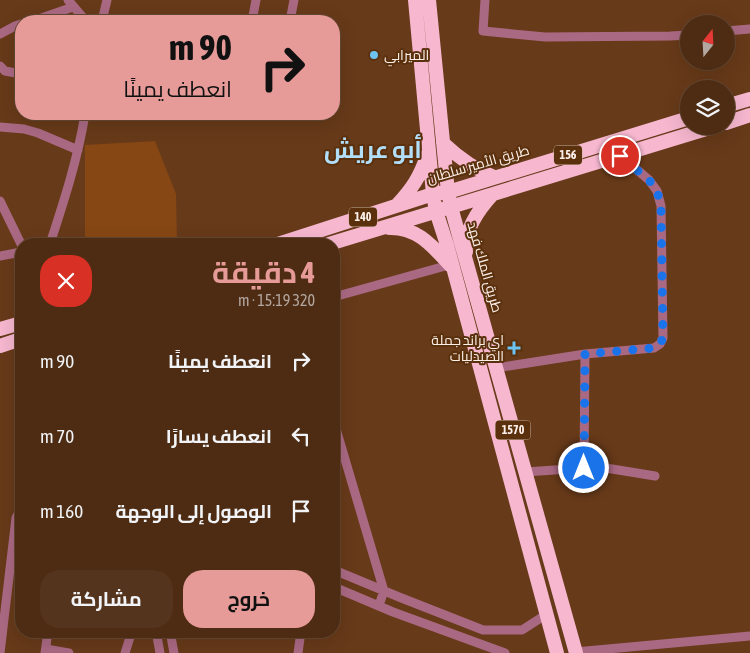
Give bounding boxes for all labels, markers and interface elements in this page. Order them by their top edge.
north arrow [680,15,735,70]
map controls [680,15,735,135]
text: 90 m [169,27,232,67]
icon: right [250,35,315,100]
place label: الميرابي [384,47,429,67]
marker: الميرابي [368,49,380,61]
text: انعطف يمينًا [123,76,232,102]
button: layers [680,80,735,135]
district label: أبو عريش [324,134,422,164]
pin [599,135,641,177]
street label: طريق الأمير سلطان [425,142,531,187]
icon: arrive [606,142,634,170]
road number: 156 [554,146,582,164]
road number: 140 [349,208,377,226]
street label: طريق الملك فهد [463,220,506,315]
button: close [40,255,92,307]
text: 4 دقيقة [212,255,315,289]
text: 320 m · 15:19 [238,291,315,309]
place label: اي براند جملة الصيدليات [431,332,504,364]
marker: اي براند جملة الصيدليات [508,342,520,354]
icon: right [287,347,315,375]
text: 90 m [40,350,74,372]
text: انعطف يمينًا [168,350,272,372]
road number: 1570 [496,420,530,440]
icon: left [287,422,315,450]
text: 70 m [40,425,74,447]
text: انعطف يسارًا [166,425,272,447]
position arrow [557,441,609,493]
icon: arrive [287,497,315,525]
text: 160 m [40,500,83,522]
text: الوصول إلى الوجهة [115,500,272,522]
button: مشاركة [40,570,173,628]
button: خروج [183,570,315,628]

